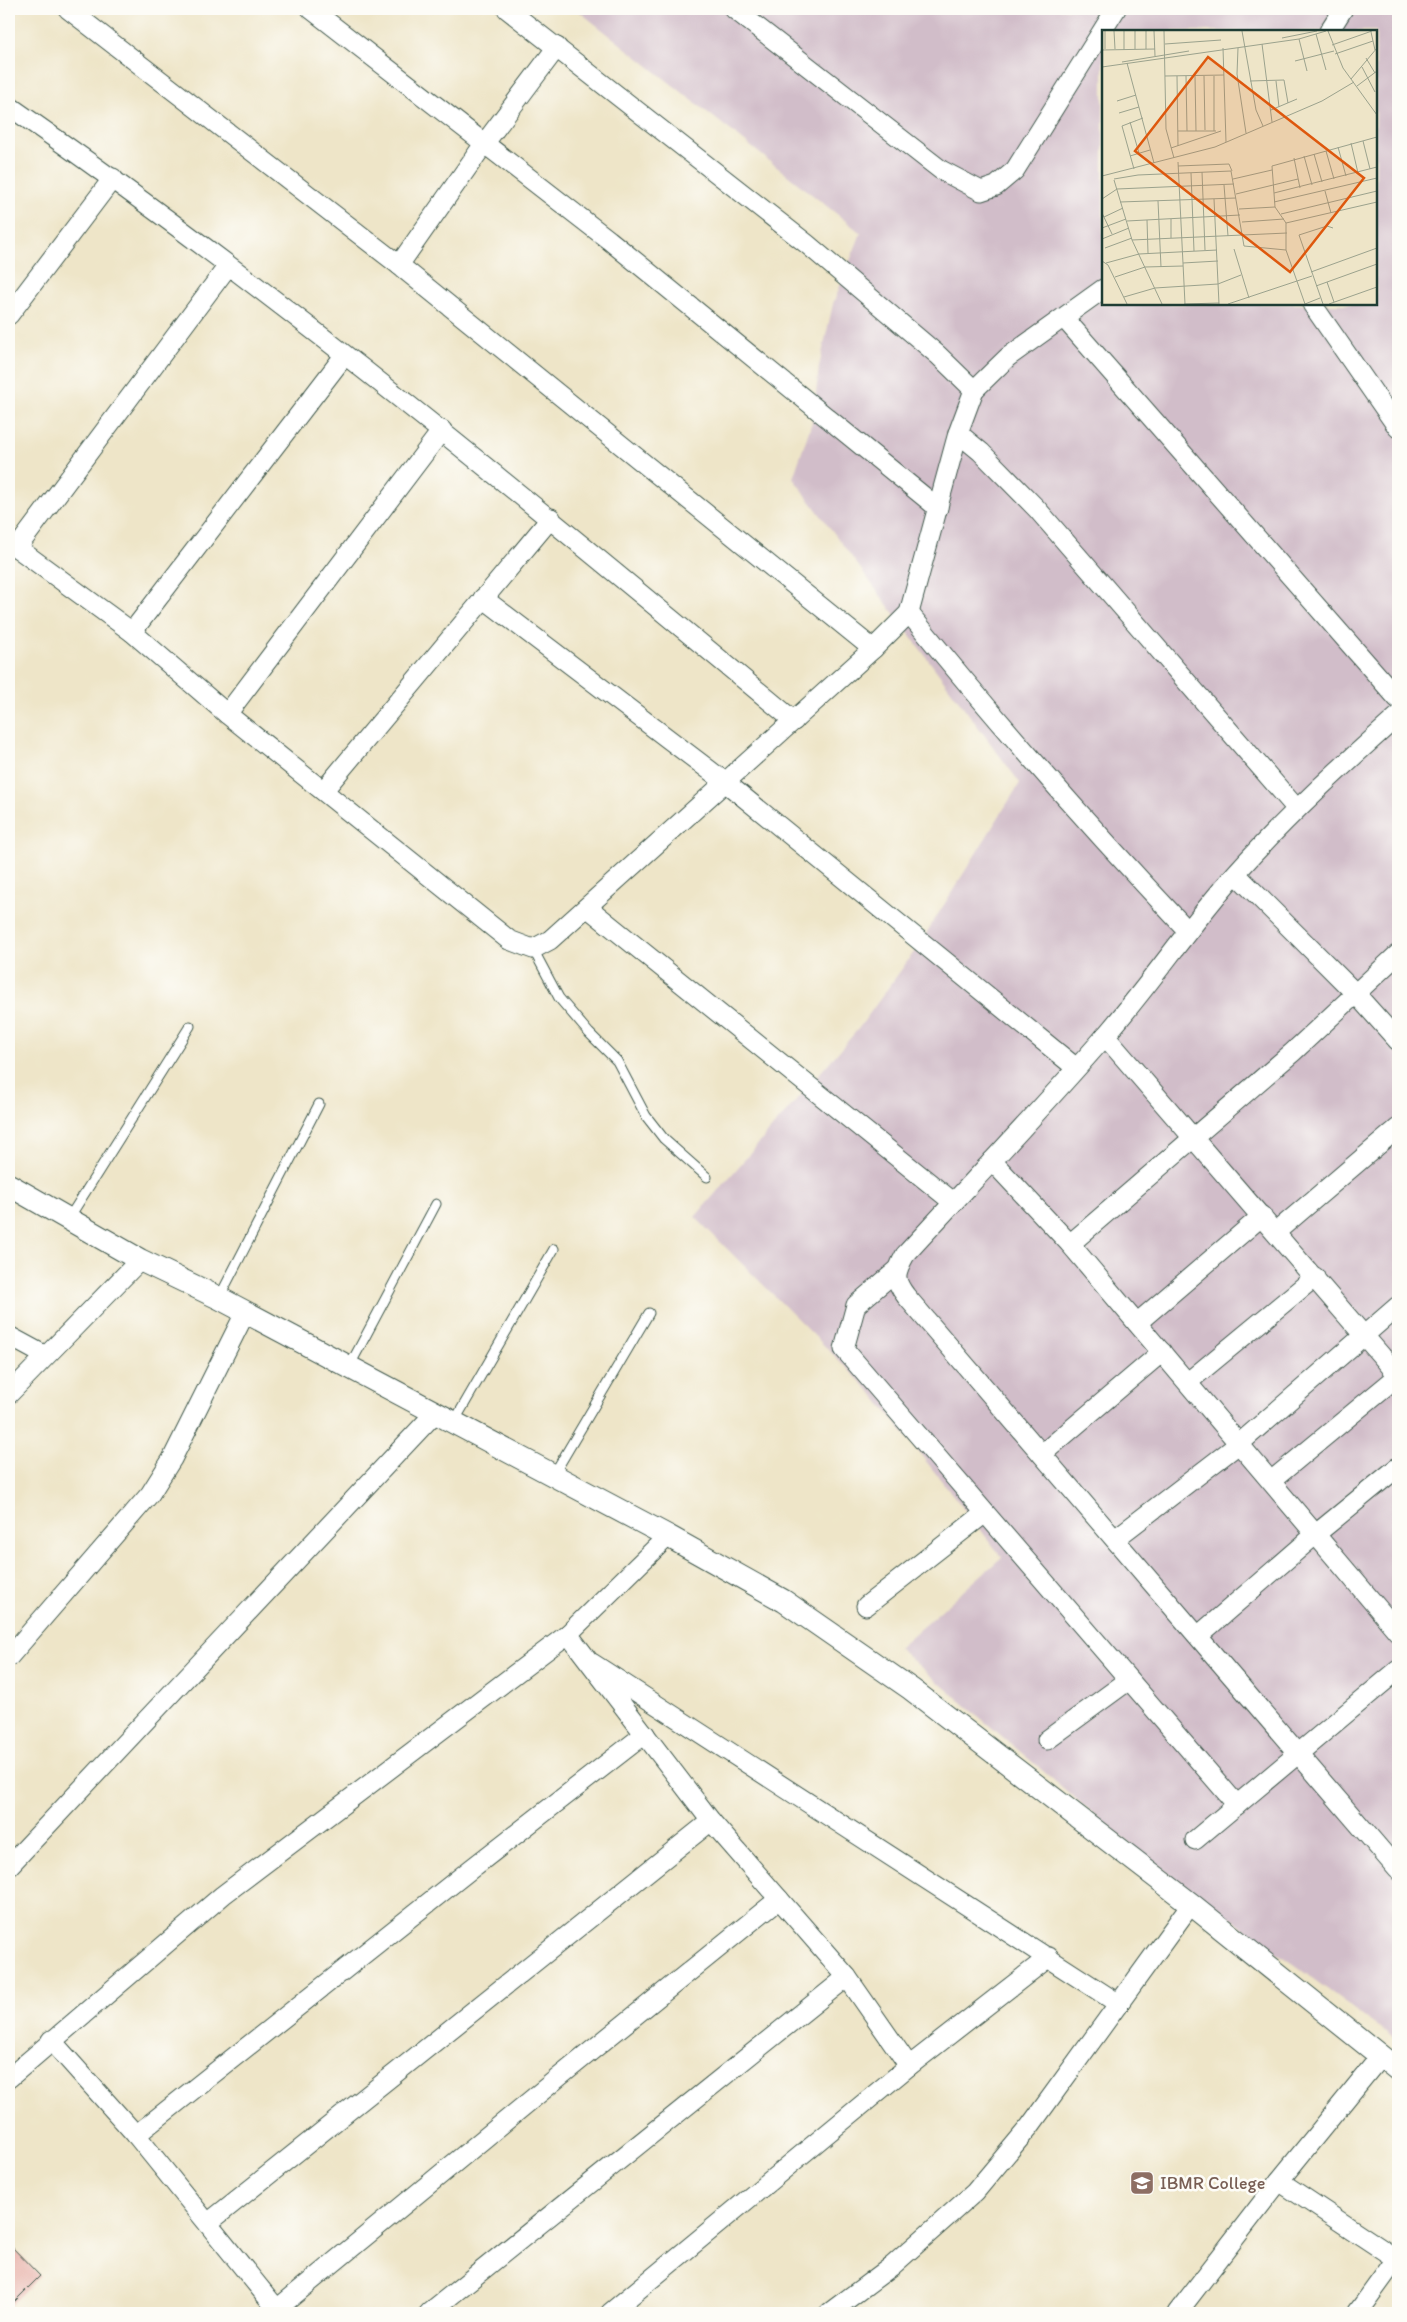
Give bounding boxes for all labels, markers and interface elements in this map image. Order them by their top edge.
inset map [1102,30,1377,305]
school or university icon: IBMR College [1129,2170,1155,2196]
place label: IBMR College [1160,2172,1265,2194]

